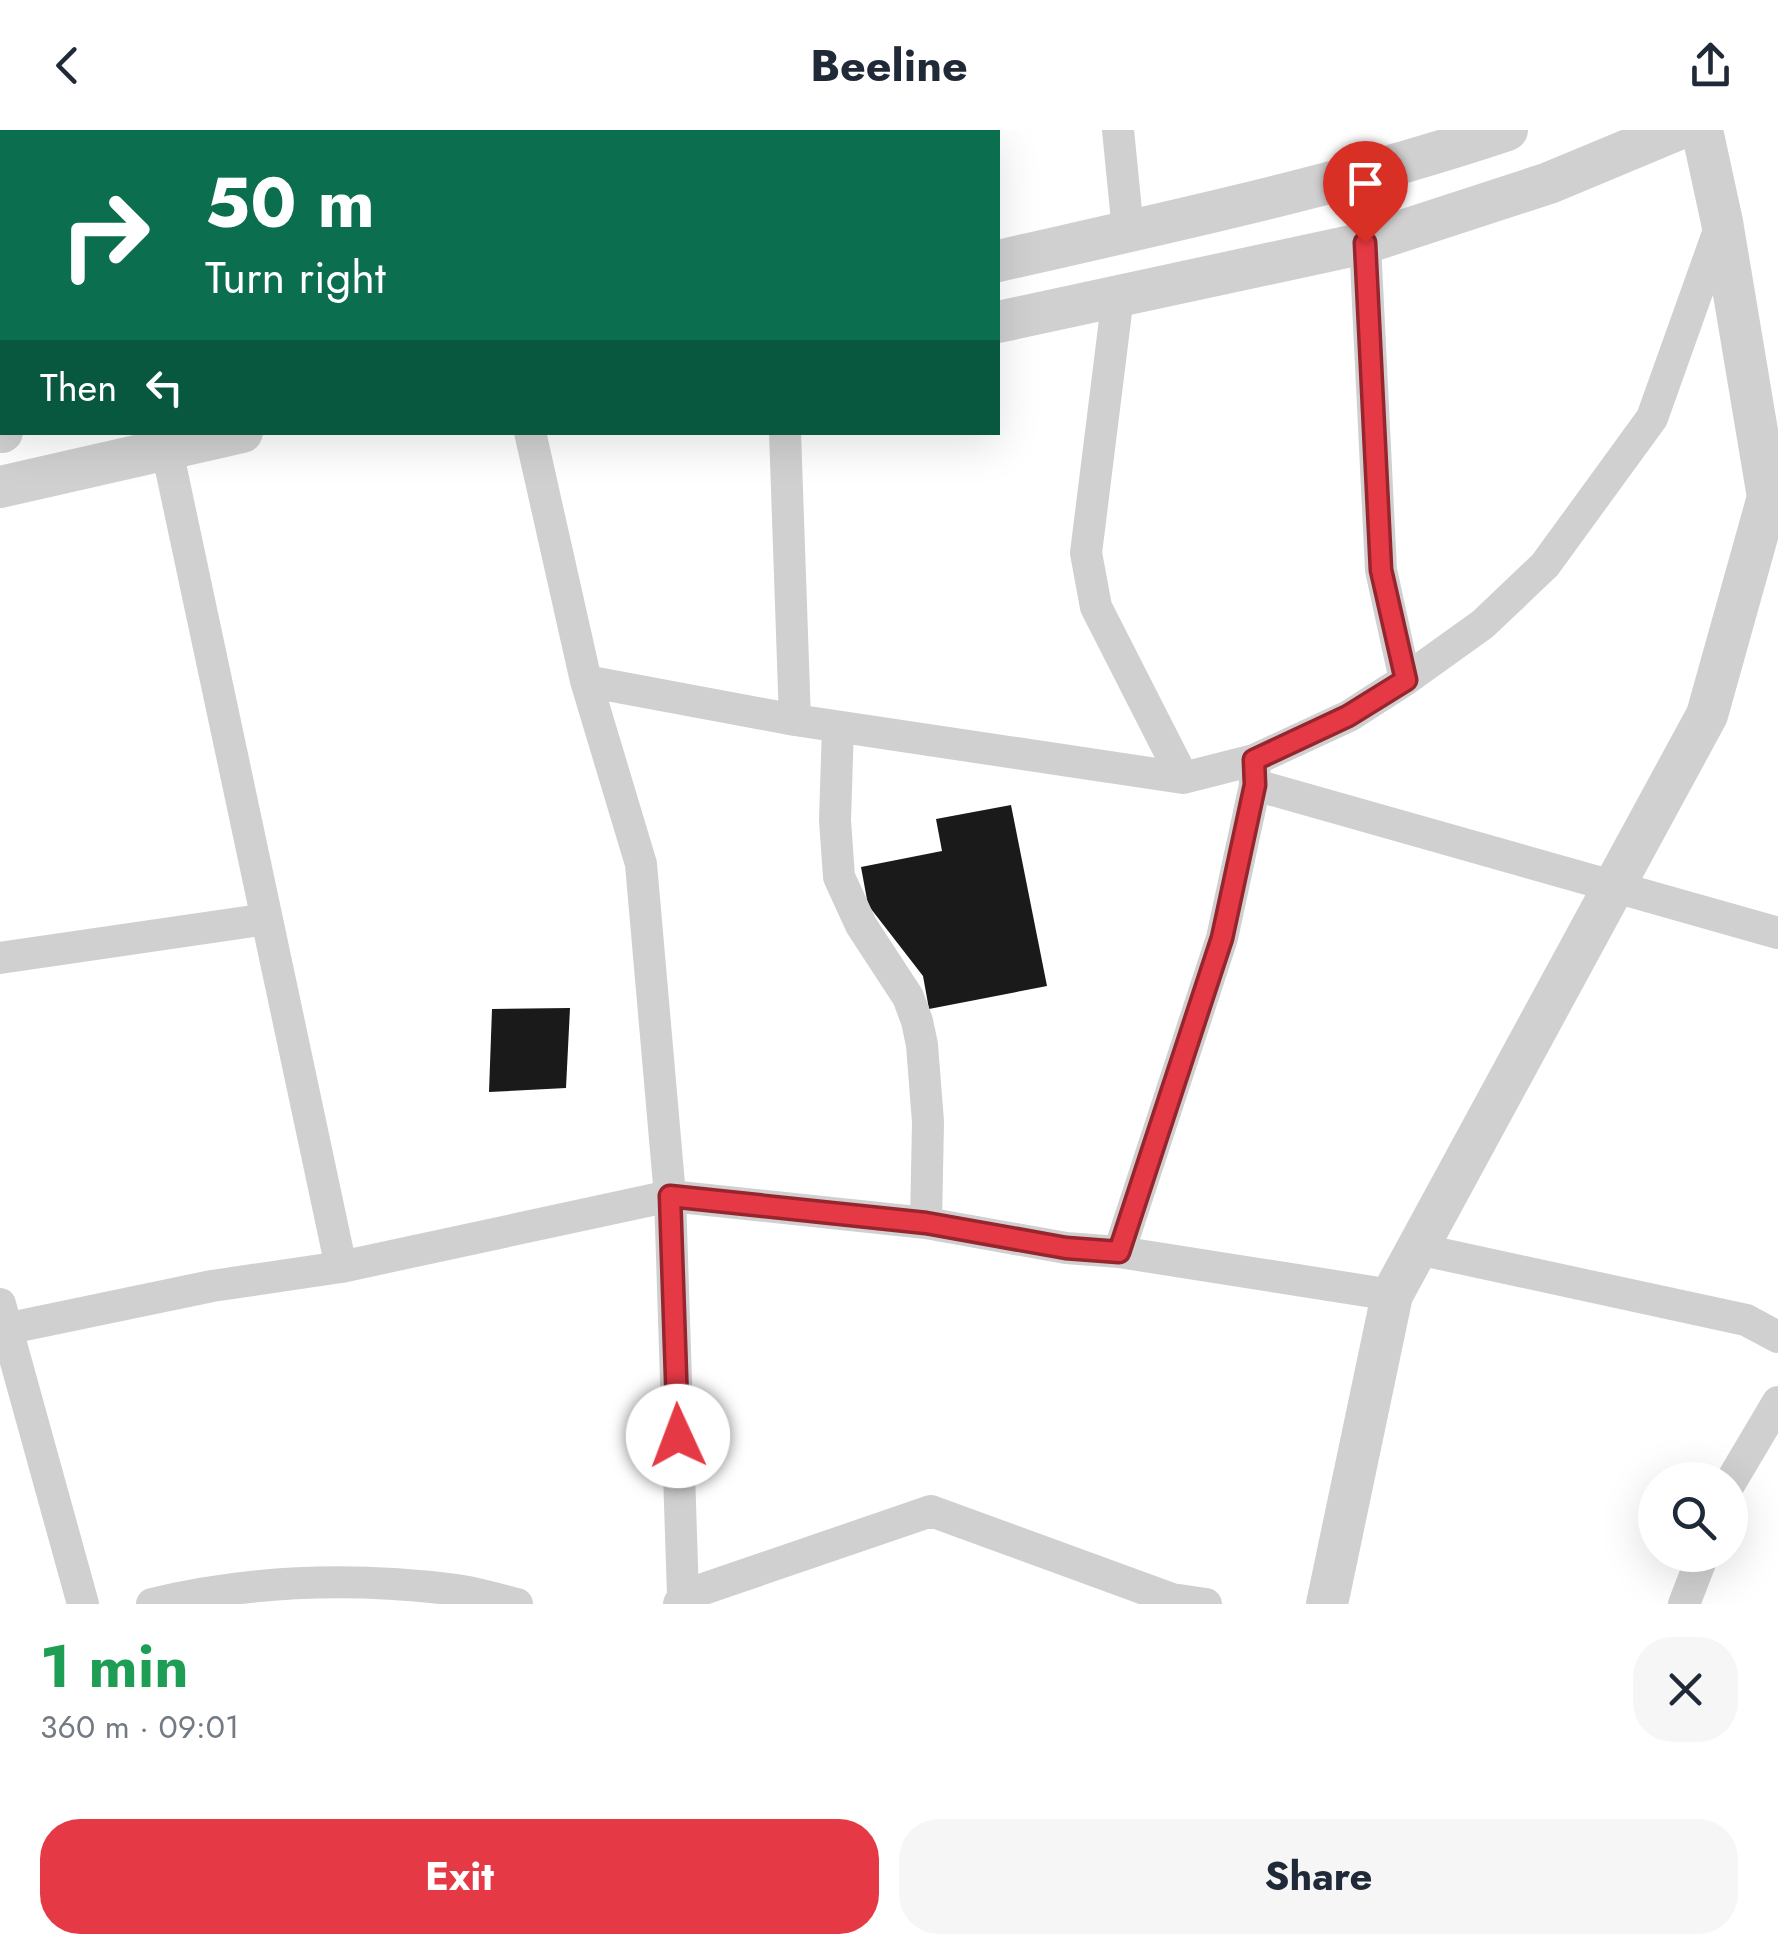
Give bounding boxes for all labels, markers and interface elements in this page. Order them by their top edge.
text: Beeline [810,33,968,98]
icon: back [40,38,95,93]
icon: share [1683,38,1738,93]
pin [1323,141,1408,244]
text: 50 m [205,152,375,253]
icon: arrive [1338,156,1393,211]
icon: right [40,170,170,300]
text: Turn right [205,245,386,310]
text: Then [40,360,117,415]
icon: left [137,360,192,415]
position arrow [626,1384,730,1488]
map controls [1638,1462,1748,1572]
button: search [1638,1462,1748,1572]
text: 1 min [40,1623,189,1710]
button: close [1633,1637,1738,1742]
text: 360 m · 09:01 [40,1704,239,1750]
button: Exit [40,1819,879,1934]
button: Share [899,1819,1738,1934]

